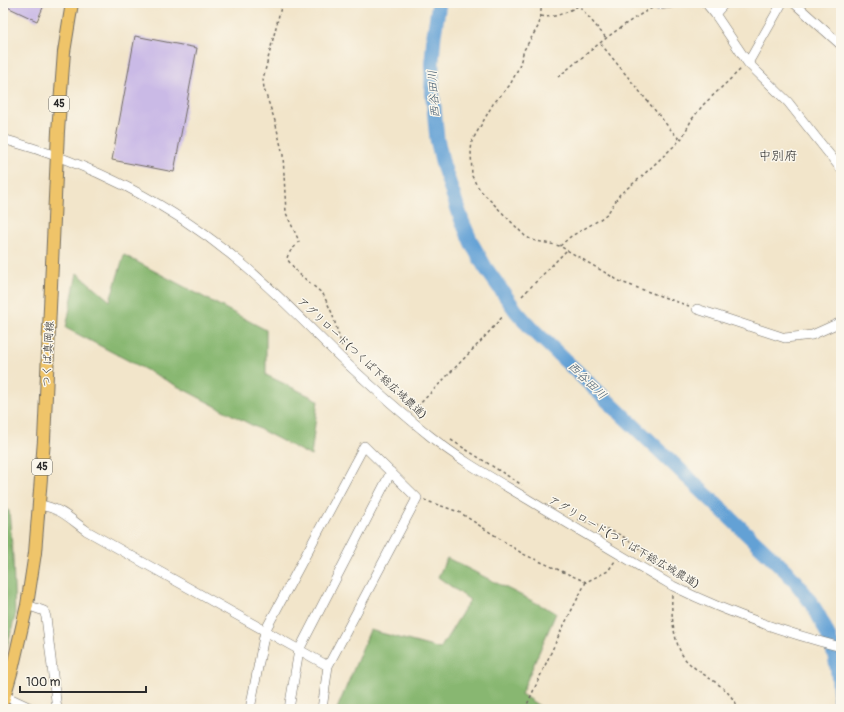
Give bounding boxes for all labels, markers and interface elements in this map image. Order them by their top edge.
water label: 西谷田川 [425,70,443,118]
road number: 45 [49,96,69,112]
district label: 中別府 [758,148,798,164]
street label: アグリロード(つくば下総広域農道) [295,295,429,421]
street label: つくば真岡線 [40,321,56,387]
water label: 西谷田川 [565,359,609,403]
road number: 45 [32,459,52,475]
street label: アグリロード(つくば下総広域農道) [546,493,702,591]
scale bar [20,668,146,694]
text: 100 m [26,675,61,690]

